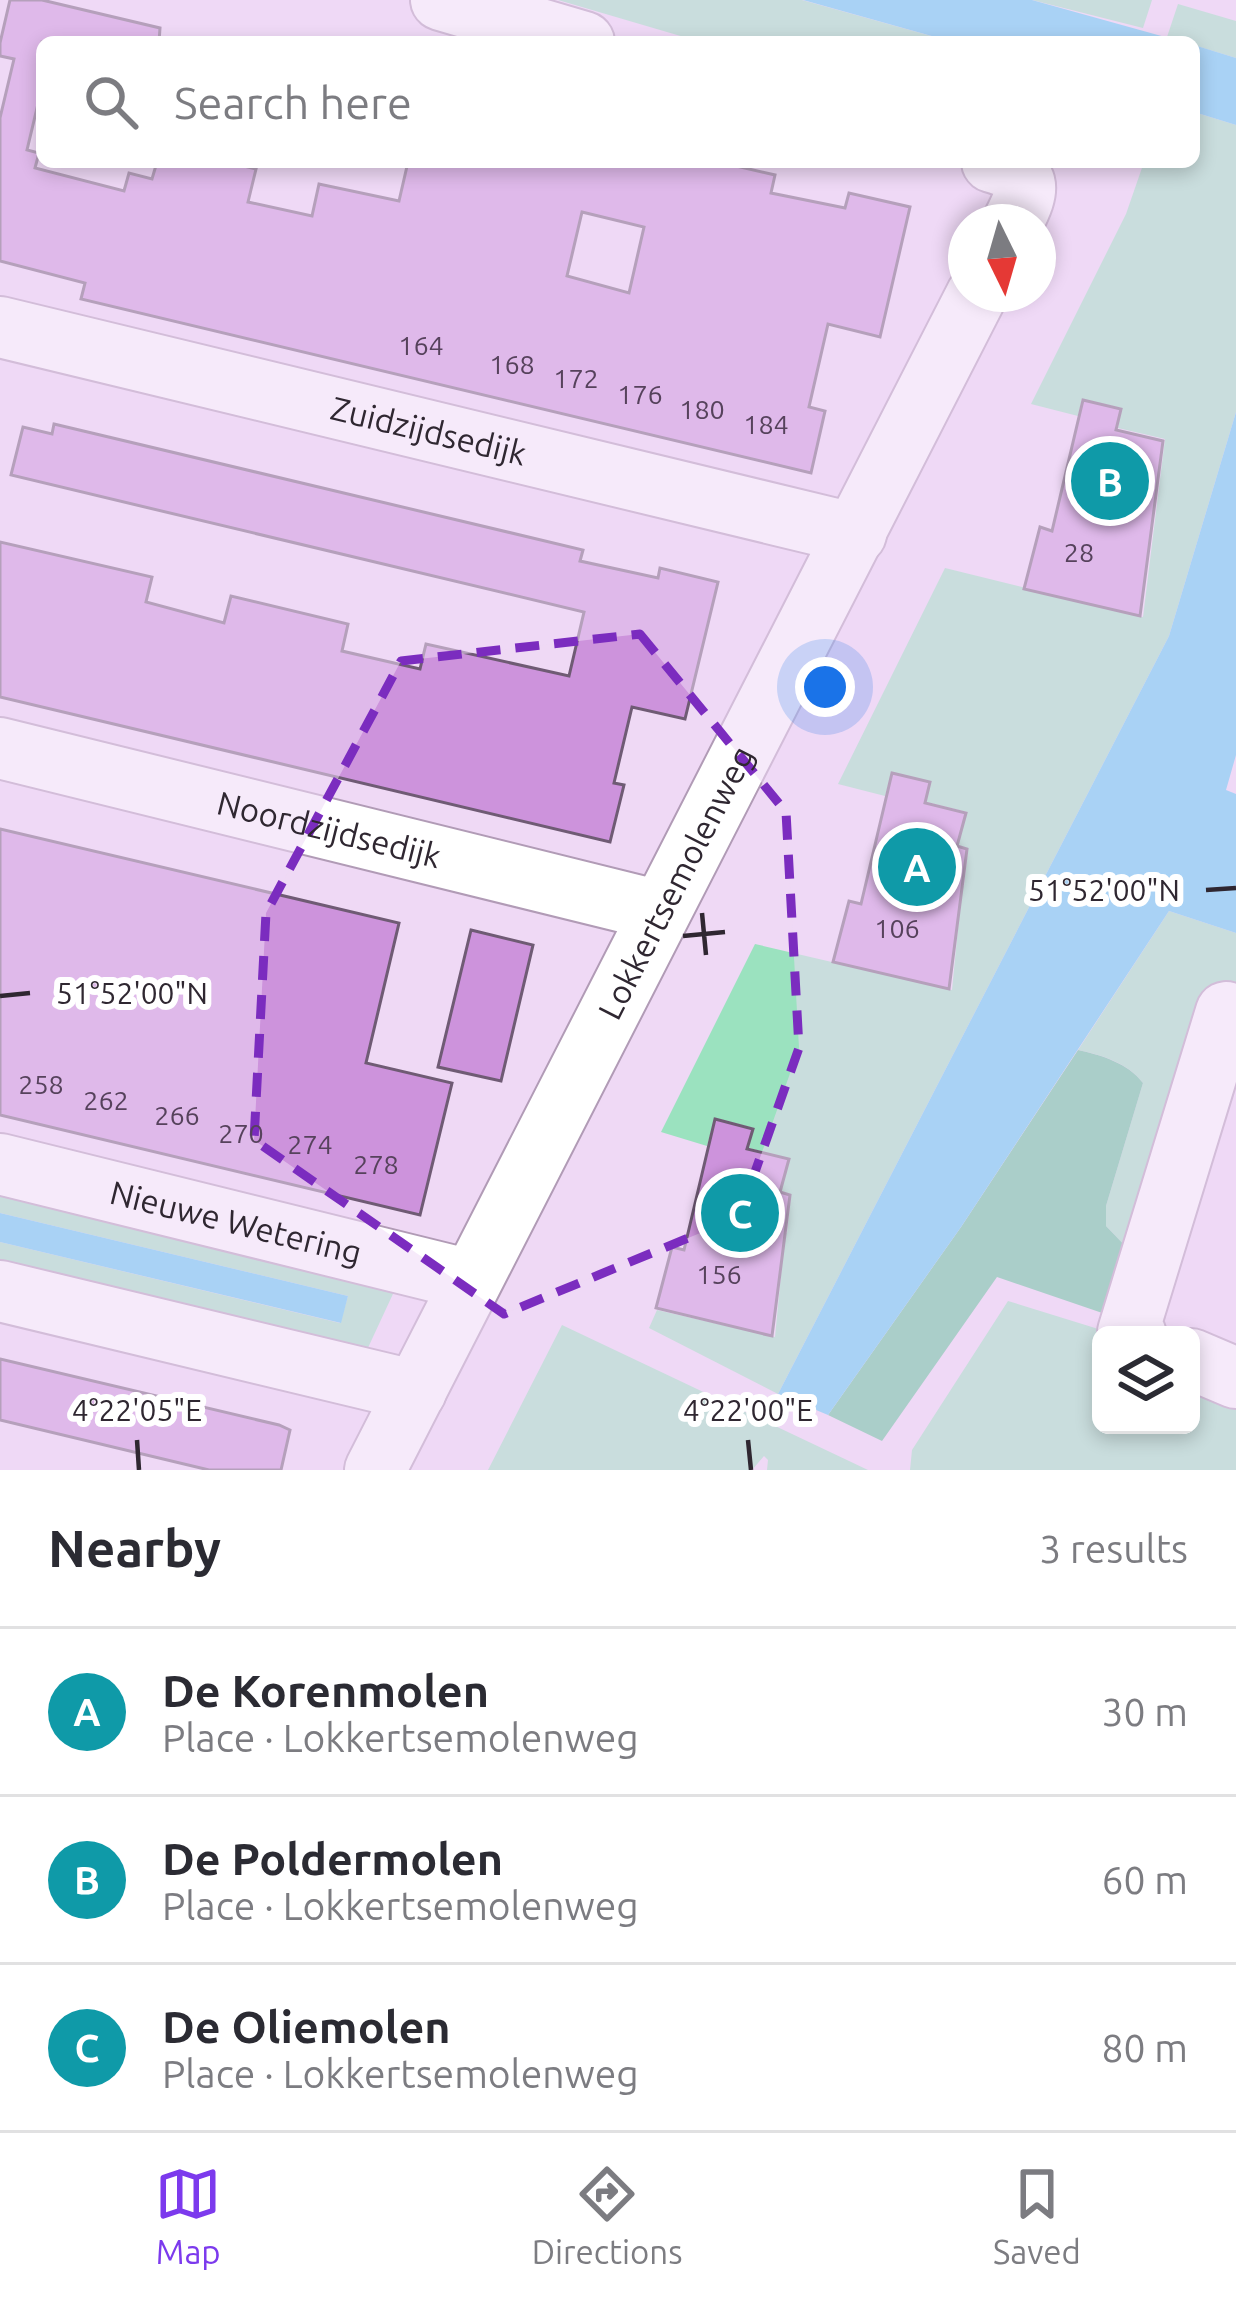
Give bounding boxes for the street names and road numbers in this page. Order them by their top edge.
street label: Zuidzijdsedijk [327,389,531,472]
street label: Lokkertsemolenweg [590,740,760,1025]
street label: Noordzijdsedijk [214,783,445,874]
street label: Nieuwe Wetering [106,1173,366,1271]

